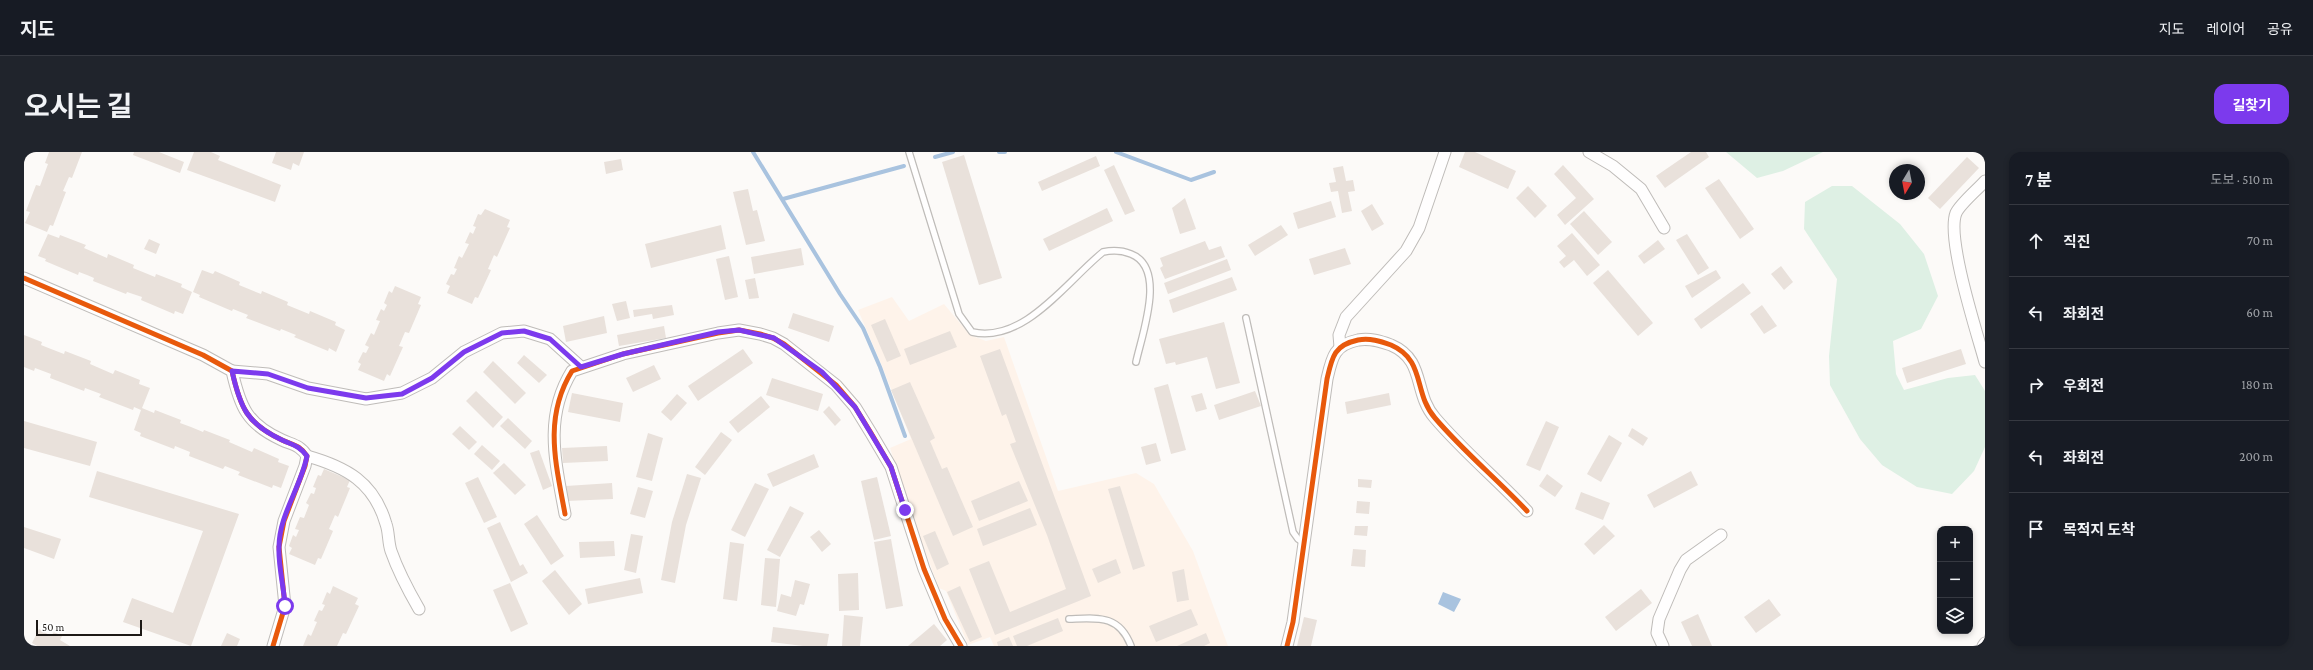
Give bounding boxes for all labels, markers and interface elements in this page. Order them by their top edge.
text: 지도 [20,19,55,40]
text: 지도 [2159,21,2185,37]
text: 레이어 [2207,21,2245,37]
text: 공유 [2267,21,2293,37]
button: 길찾기 [2214,84,2289,124]
text: 오시는 길 [24,91,132,122]
north arrow [1889,164,1925,200]
text: 7 분 [2025,171,2052,190]
text: 도보 · 510 m [2210,172,2273,187]
icon: ahead [2025,230,2047,252]
text: 70 m [2247,233,2273,248]
text: 직진 [2063,234,2091,250]
icon: left [2025,302,2047,324]
text: 60 m [2246,305,2273,320]
text: 좌회전 [2063,306,2104,322]
icon: right [2025,374,2047,396]
text: 180 m [2241,377,2273,392]
text: 우회전 [2063,378,2104,394]
icon: left [2025,446,2047,468]
text: 200 m [2239,449,2273,464]
text: 좌회전 [2063,450,2104,466]
route end [896,501,914,519]
icon: arrive [2025,518,2047,540]
text: 목적지 도착 [2063,522,2135,538]
map controls [1937,526,1973,634]
button: + [1937,526,1973,562]
button: − [1937,562,1973,598]
route start [276,597,294,615]
button: layers [1937,598,1973,634]
scale bar [36,618,142,637]
text: 50 m [42,621,64,633]

